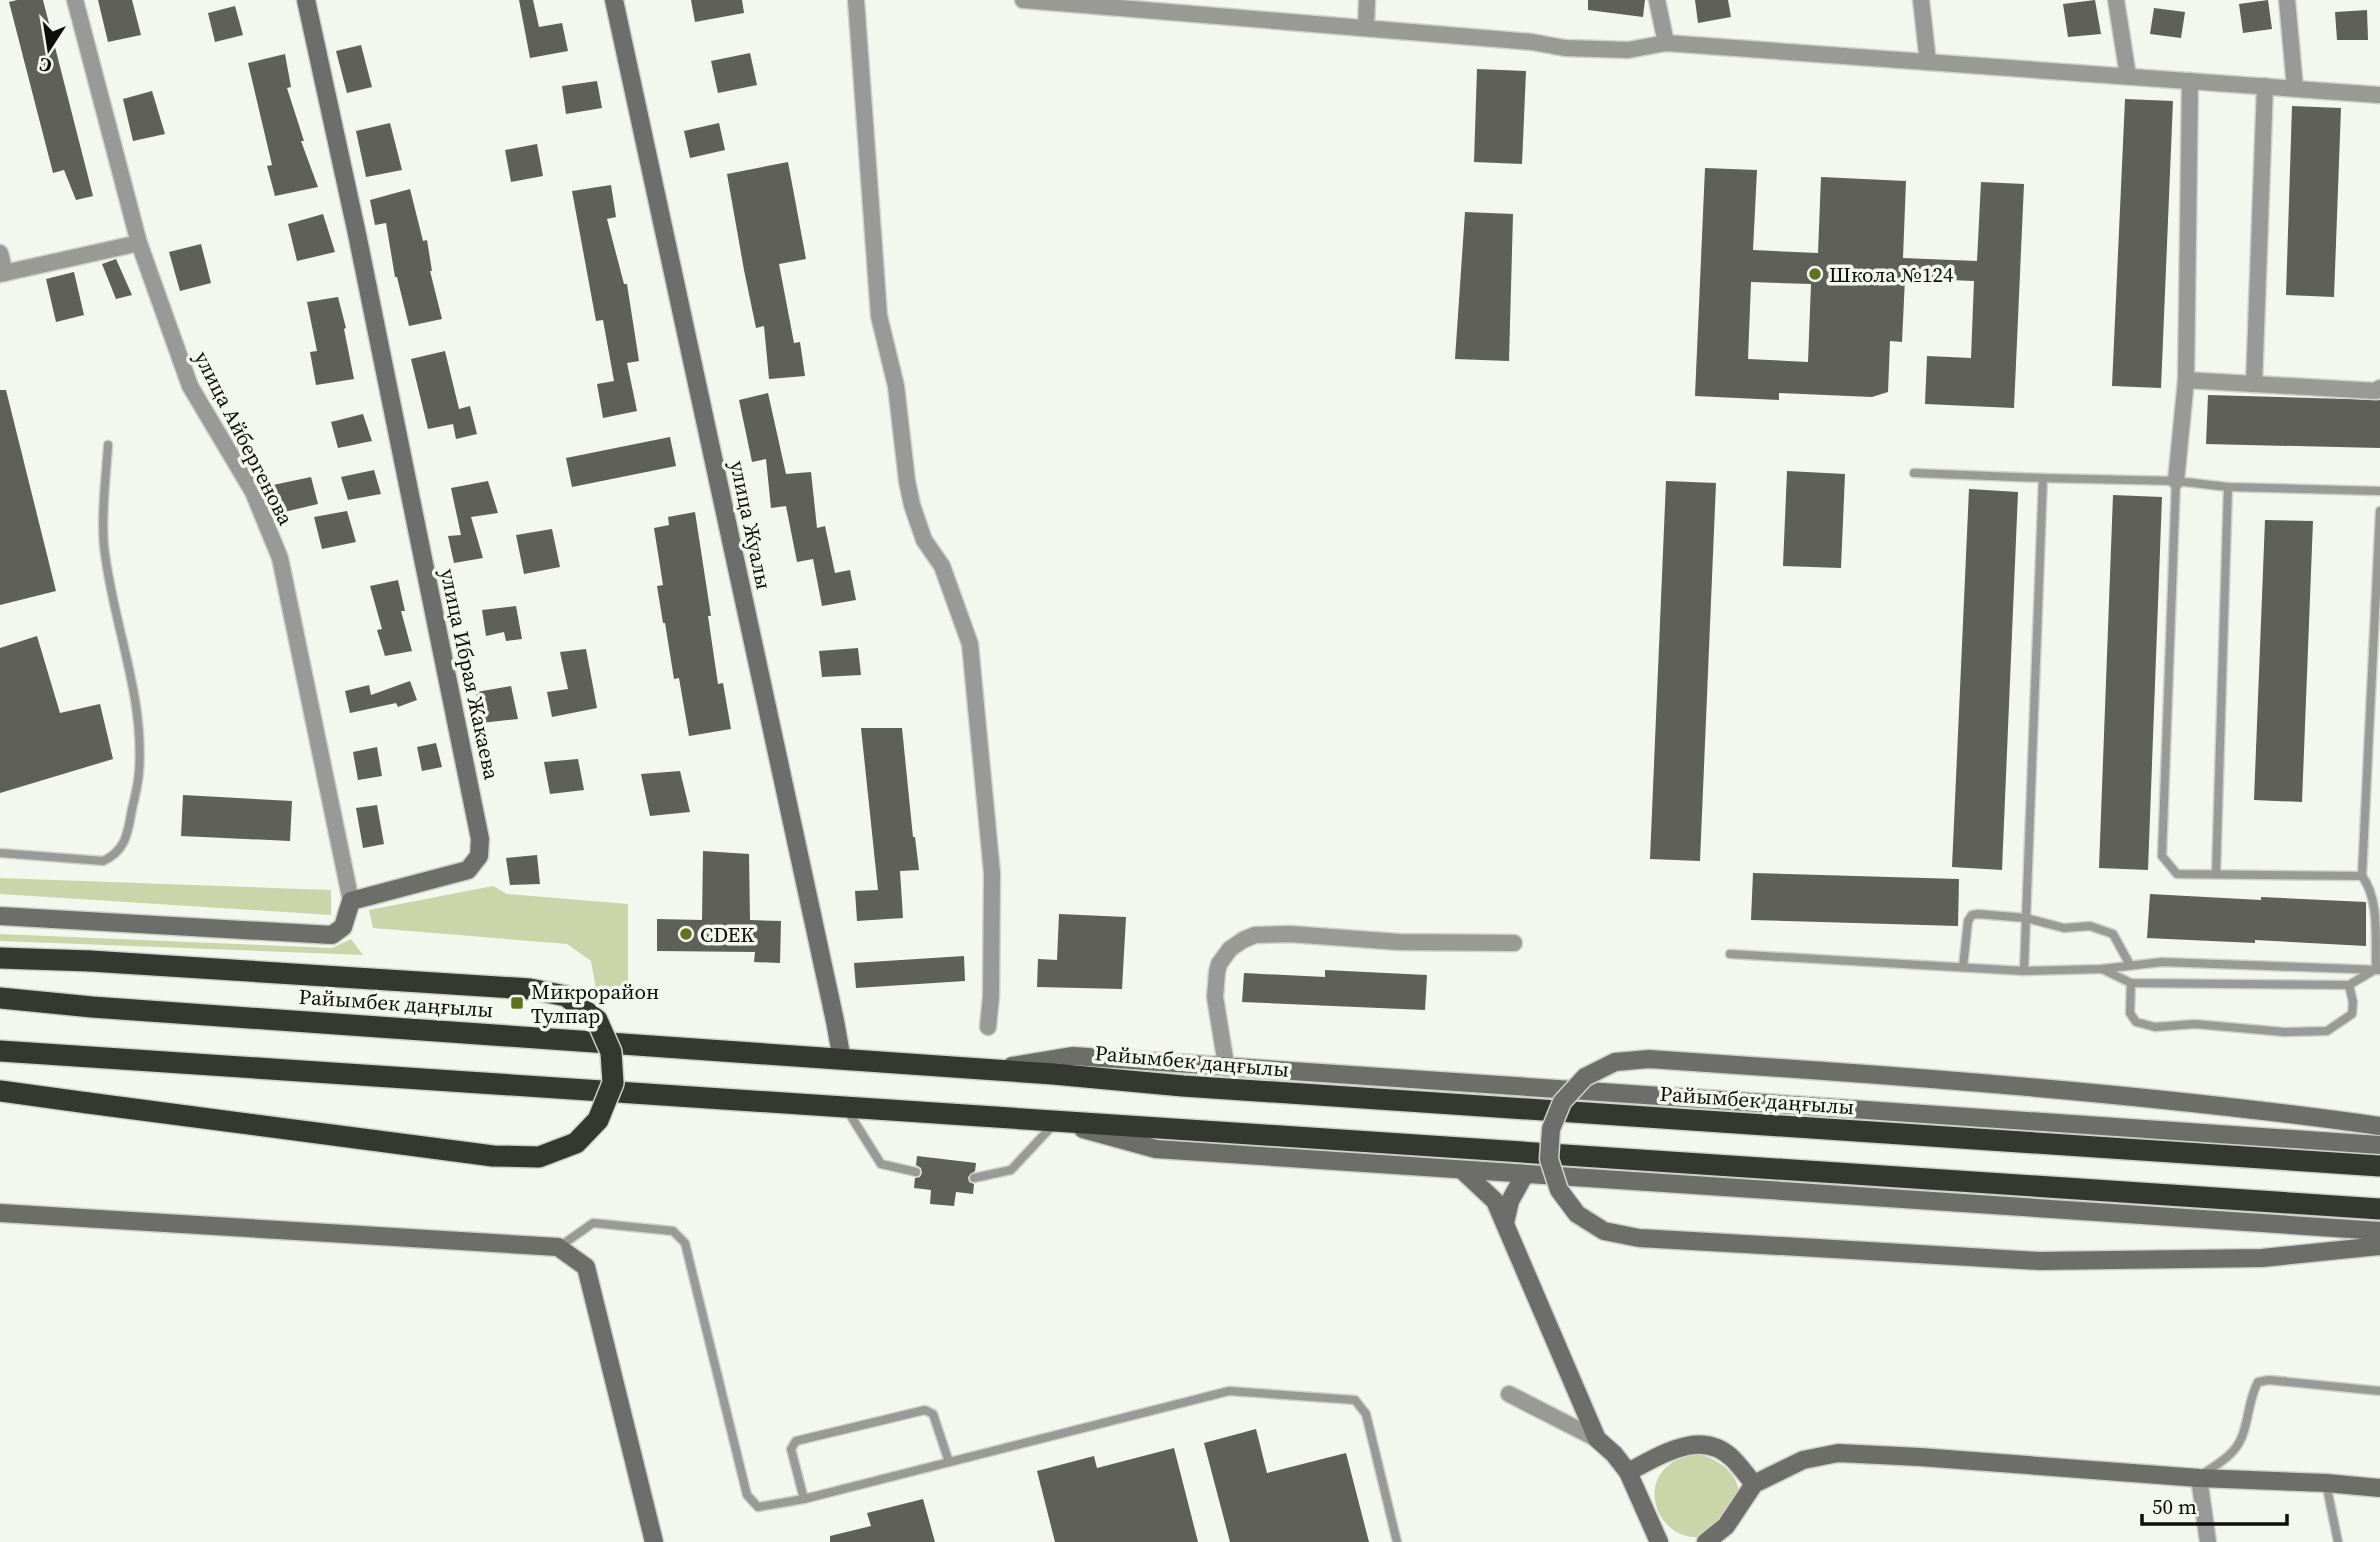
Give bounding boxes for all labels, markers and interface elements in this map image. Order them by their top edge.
north arrow [14,14,84,84]
text: С [37,52,54,80]
place label: Школа №124 [1829,260,1954,289]
marker: Школа №124 [1807,266,1823,282]
street label: улица Айбергенова [188,346,301,530]
street label: улица Жуалы [723,458,779,592]
street label: улица Ибрая Жакаева [433,566,507,782]
place label: CDEK [700,920,754,949]
marker: CDEK [678,926,694,942]
place label: Микрорайон Тулпар [531,977,659,1030]
street label: Райымбек даңғылы [298,982,494,1024]
marker: Микрорайон Тулпар [509,995,525,1011]
street label: Райымбек даңғылы [1094,1038,1290,1084]
street label: Райымбек даңғылы [1659,1079,1855,1121]
scale bar [2142,1482,2287,1526]
text: 50 m [2152,1492,2197,1521]

